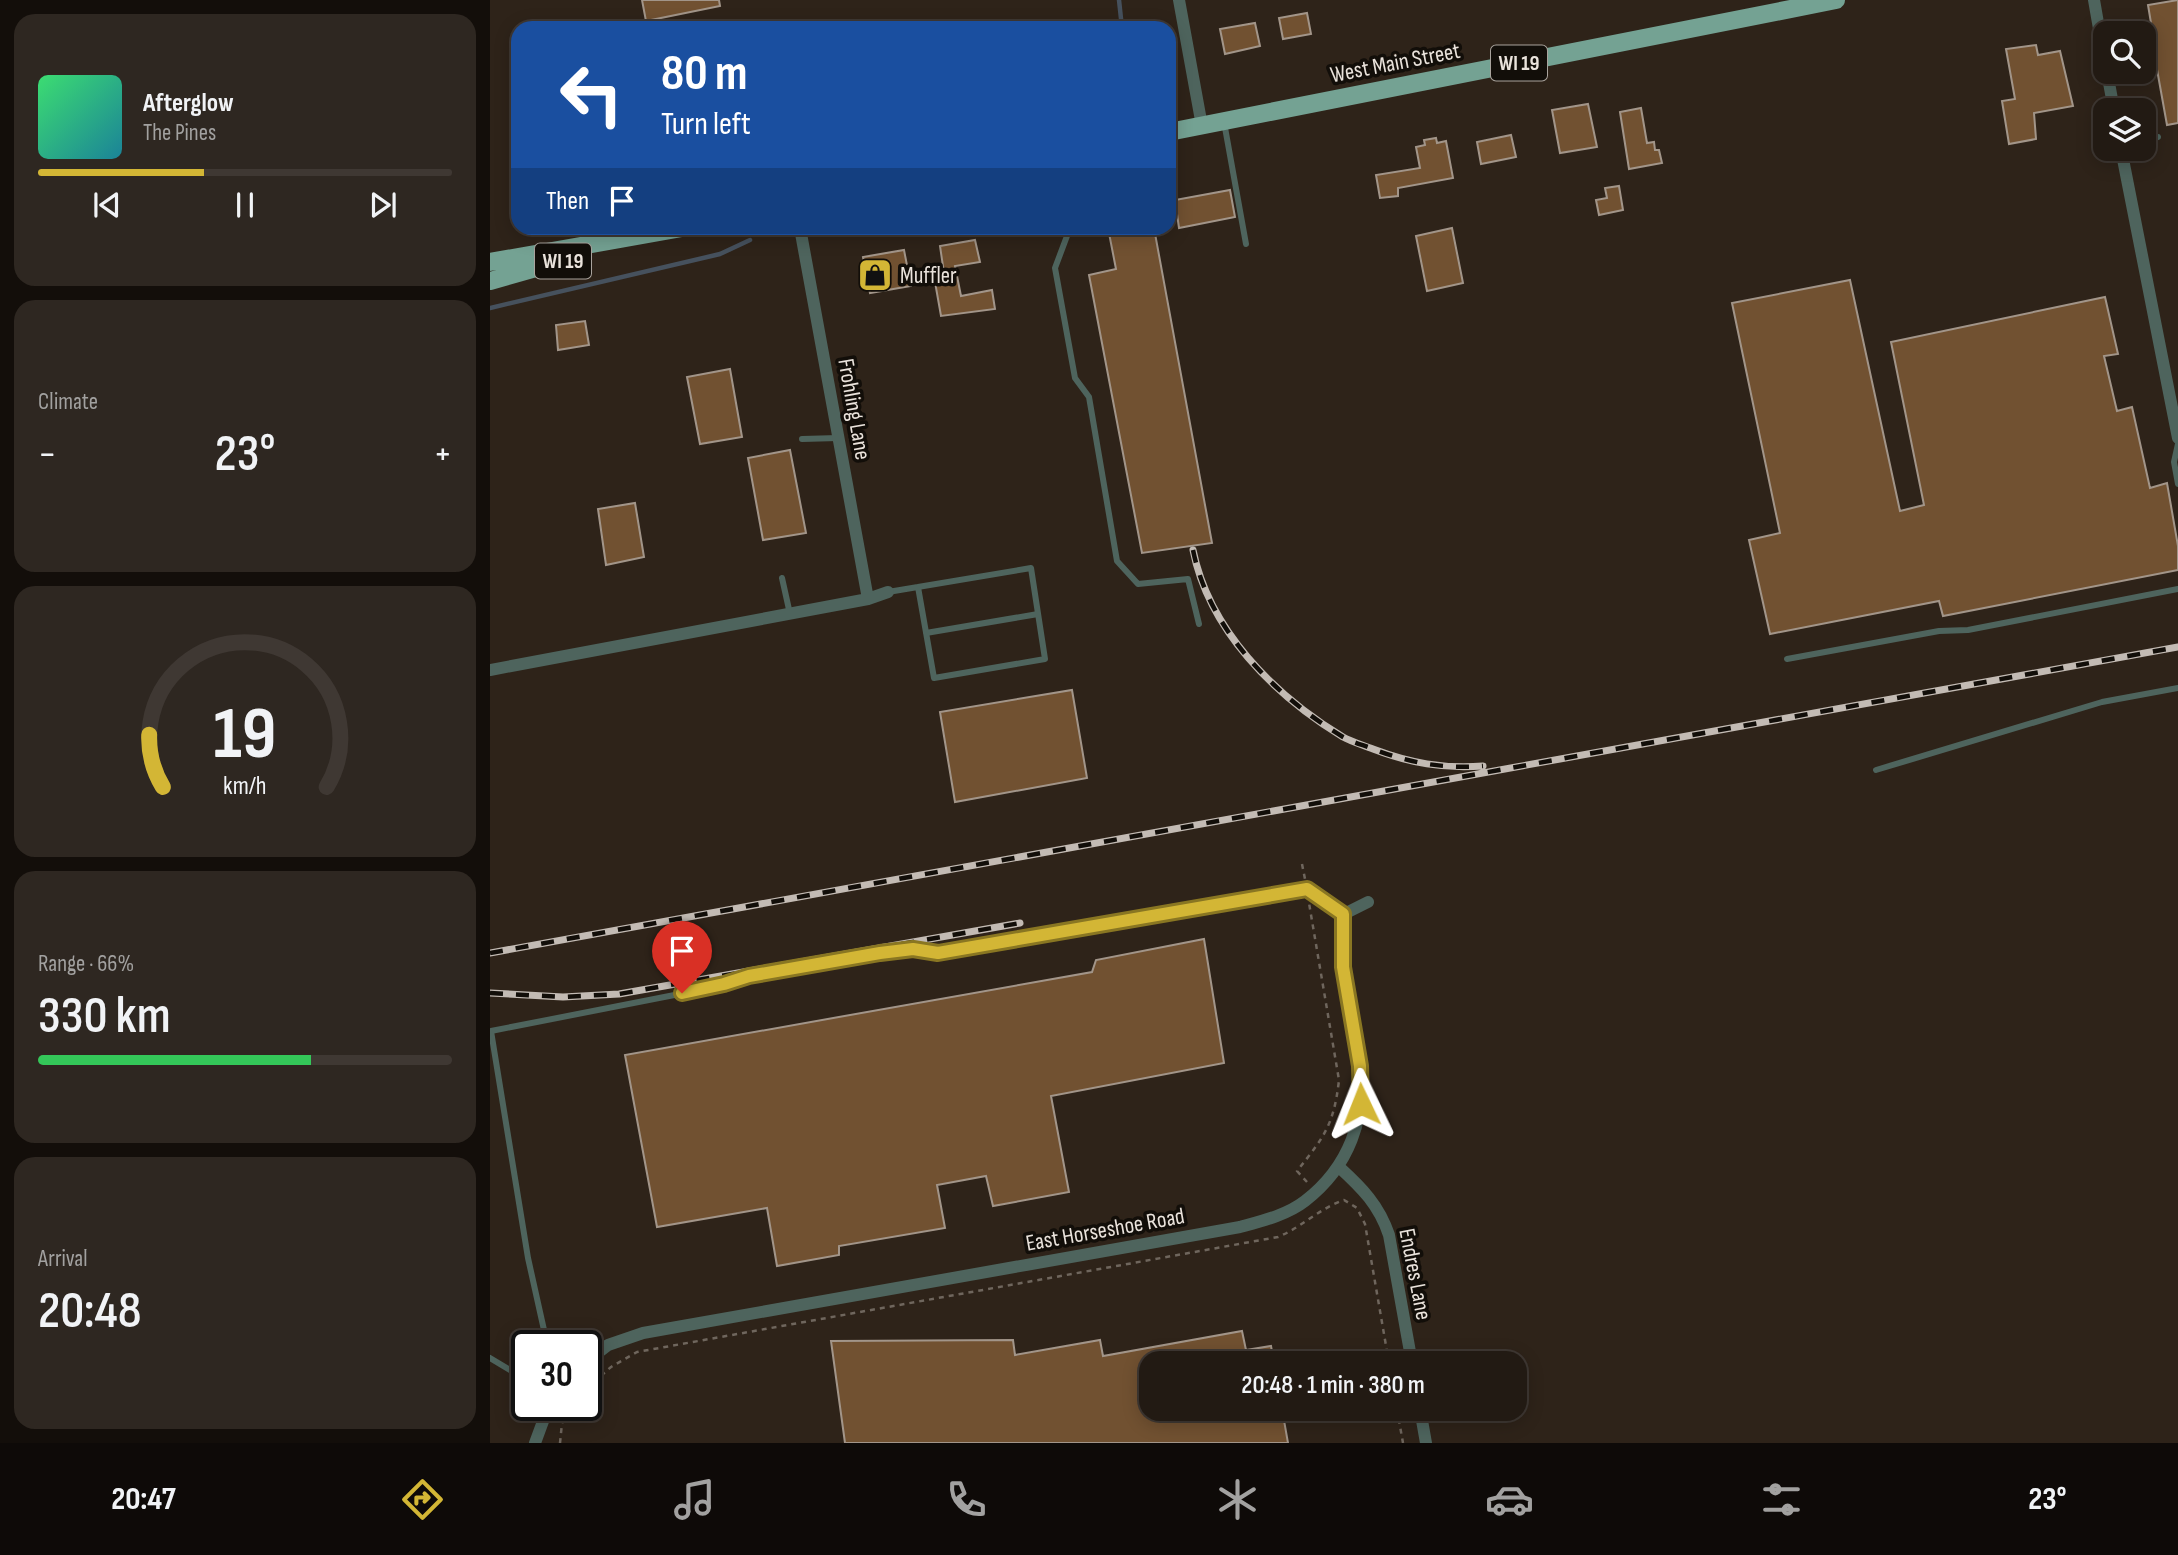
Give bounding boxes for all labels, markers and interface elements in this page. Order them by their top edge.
map controls [2093,21,2156,161]
button: search [2093,21,2156,84]
street label: West Main Street [1328,37,1462,89]
text: 80 m [661,45,748,104]
road number: WI 19 [1491,46,1547,80]
icon: left [546,49,637,140]
text: Afterglow [143,88,234,119]
button: layers [2093,98,2156,161]
text: Turn left [661,105,751,144]
text: The Pines [143,119,216,147]
icon: arrive [603,182,641,220]
icon: previous [88,186,126,224]
icon: pause [226,186,264,224]
icon: next [364,186,402,224]
text: Then [546,186,589,217]
road number: WI 19 [535,244,591,278]
shop icon: Muffler [856,256,894,294]
place label: Muffler [900,262,957,290]
street label: Frohling Lane [831,356,877,462]
text: Climate [38,388,98,416]
text: 23° [215,423,275,486]
text: − [38,432,57,477]
text: + [433,432,452,477]
text: 19 [213,692,277,780]
text: km/h [223,771,267,802]
pin [652,921,712,993]
icon: arrive [663,932,701,970]
text: Range · 66% [38,950,134,978]
text: 330 km [38,985,171,1048]
position arrow [1324,1067,1398,1141]
street label: East Horseshoe Road [1024,1202,1187,1258]
street label: Endres Lane [1392,1226,1438,1322]
text: Arrival [38,1245,87,1273]
text: 20:48 [38,1280,142,1343]
speed limit sign: 30 [511,1330,602,1421]
text: 20:48 · 1 min · 380 m [1241,1370,1425,1401]
icon: directions [398,1475,447,1524]
icon: music [670,1475,719,1524]
icon: phone [942,1475,991,1524]
icon: climate [1213,1475,1262,1524]
icon: car [1485,1475,1534,1524]
icon: filters [1757,1475,1806,1524]
text: 20:47 [111,1480,176,1519]
text: 23° [2028,1480,2067,1519]

